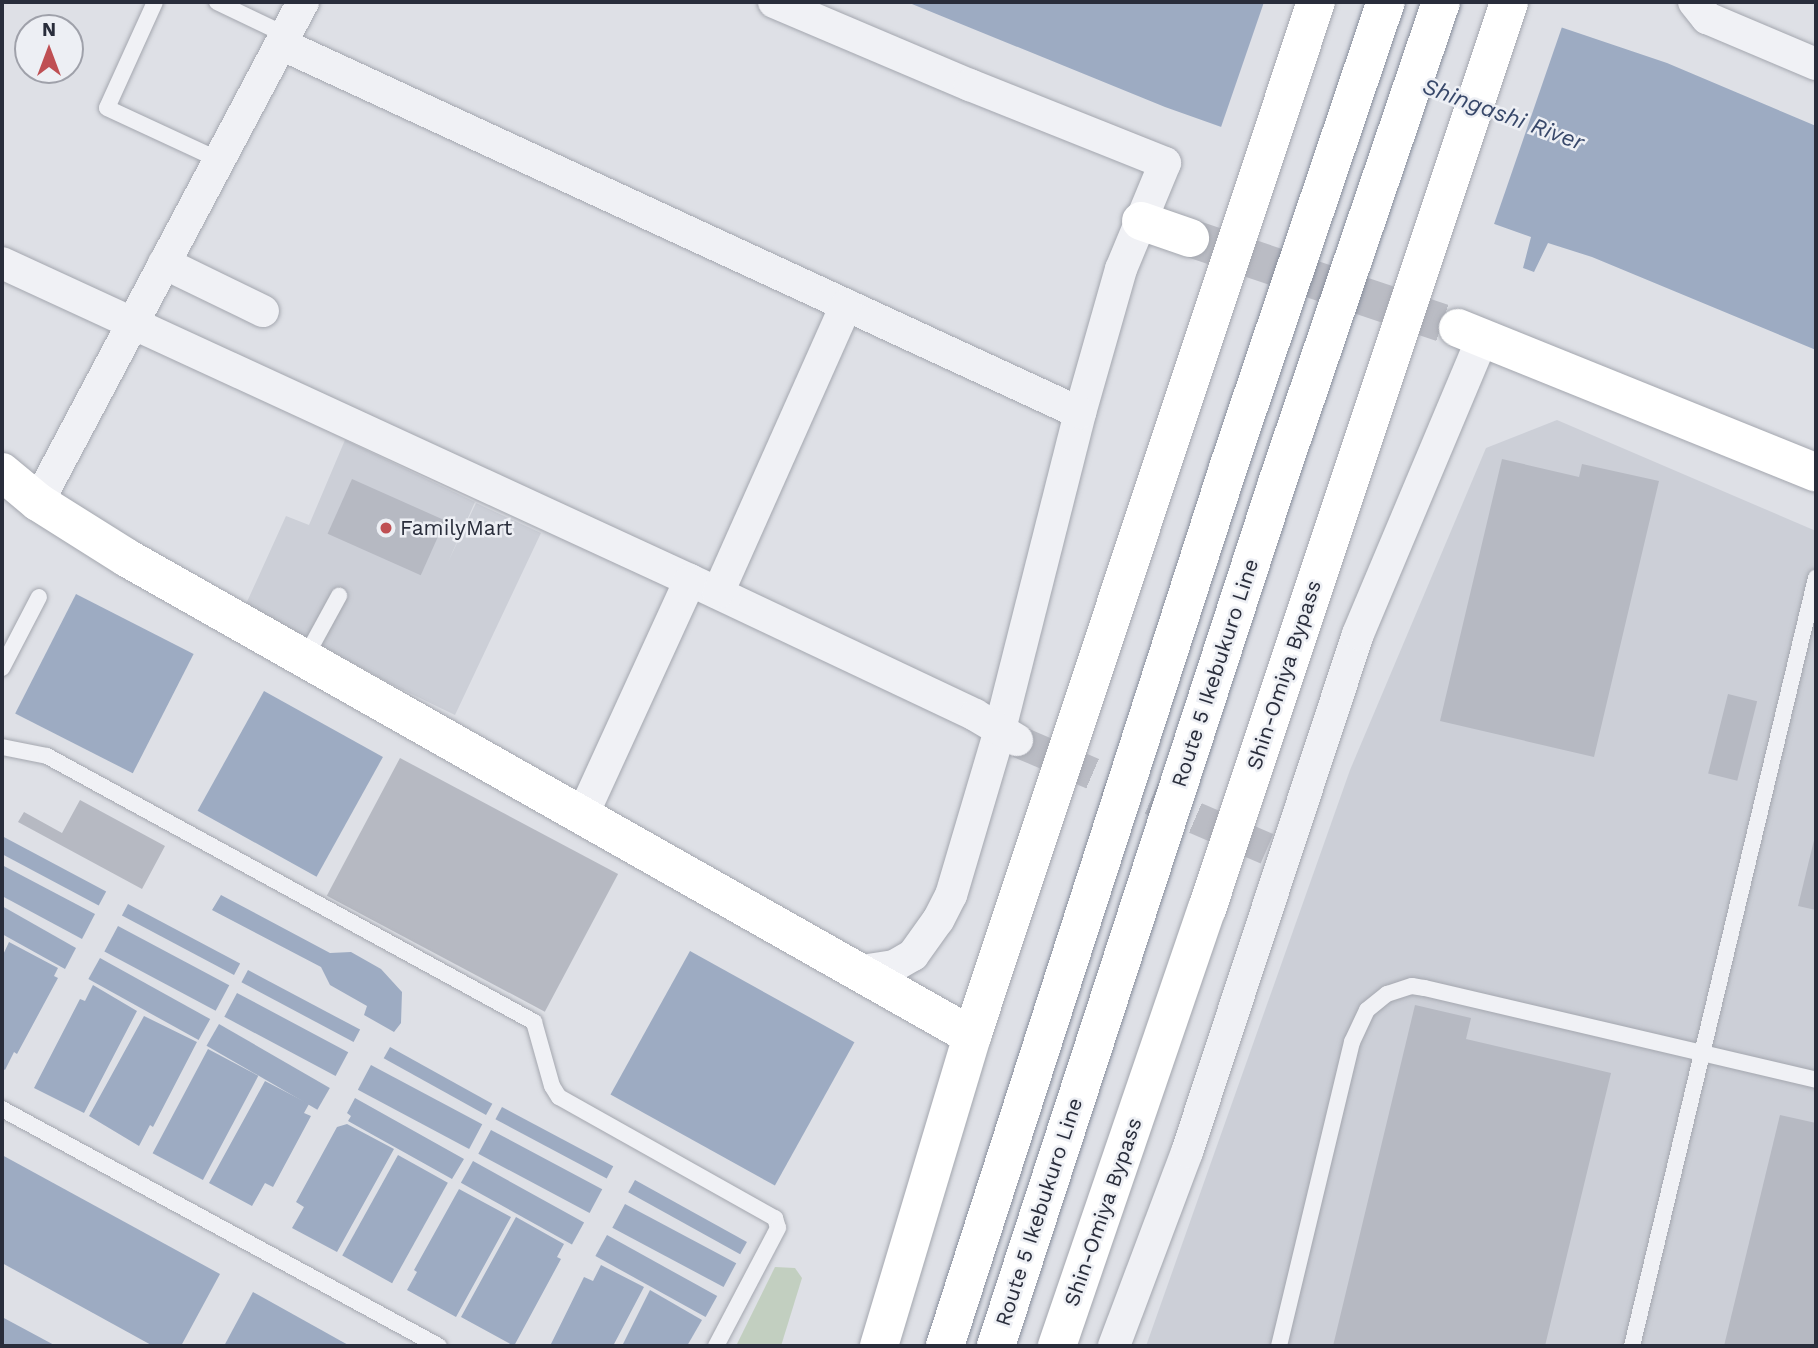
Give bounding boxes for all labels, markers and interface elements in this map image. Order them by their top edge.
north arrow [14,14,84,84]
text: N [42,18,56,41]
water label: Shingashi River [1418,73,1588,157]
place label: FamilyMart [400,515,512,541]
marker: FamilyMart [378,520,394,536]
street label: Route 5 Ikebukuro Line [1166,556,1264,790]
street label: Shin-Omiya Bypass [1241,577,1327,773]
street label: Route 5 Ikebukuro Line [990,1095,1088,1329]
street label: Shin-Omiya Bypass [1059,1114,1147,1310]

